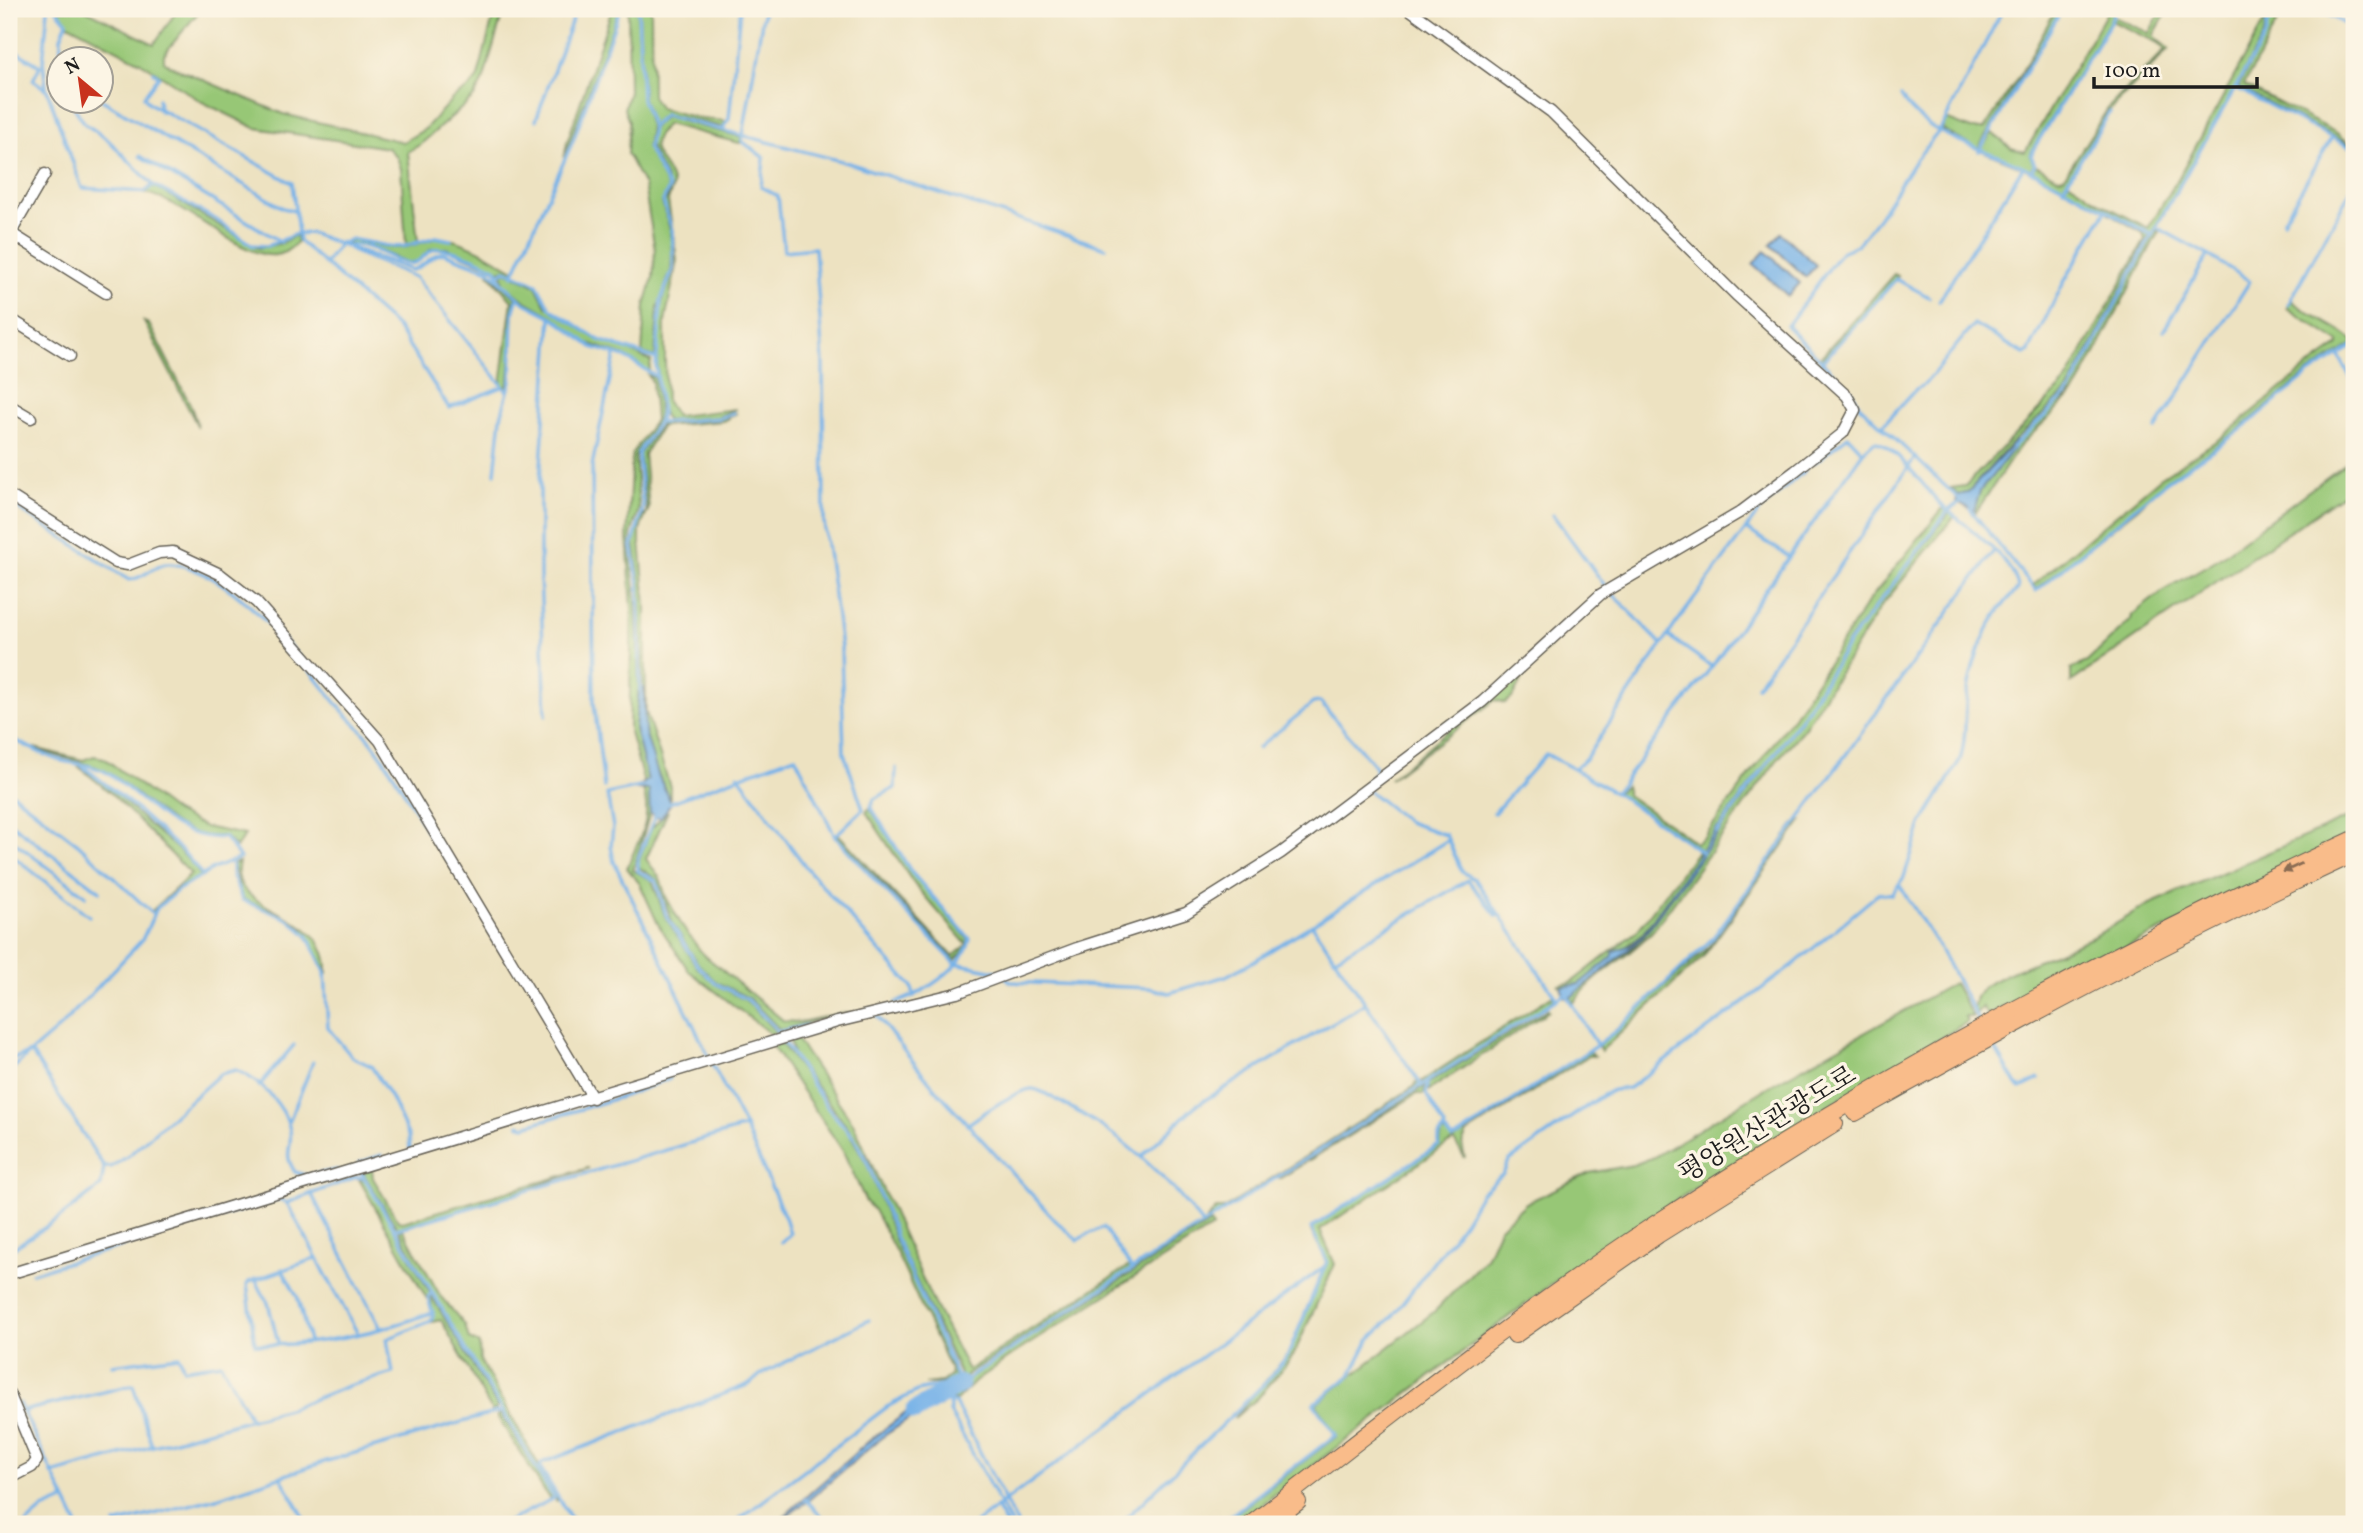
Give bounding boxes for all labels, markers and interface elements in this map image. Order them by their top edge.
north arrow [46,46,116,116]
scale bar [2094,46,2256,90]
text: N [60,52,85,82]
text: 100 m [2104,57,2161,86]
one-way arrow [2282,862,2302,874]
street label: 평양원산관광도로 [1673,1058,1863,1192]

